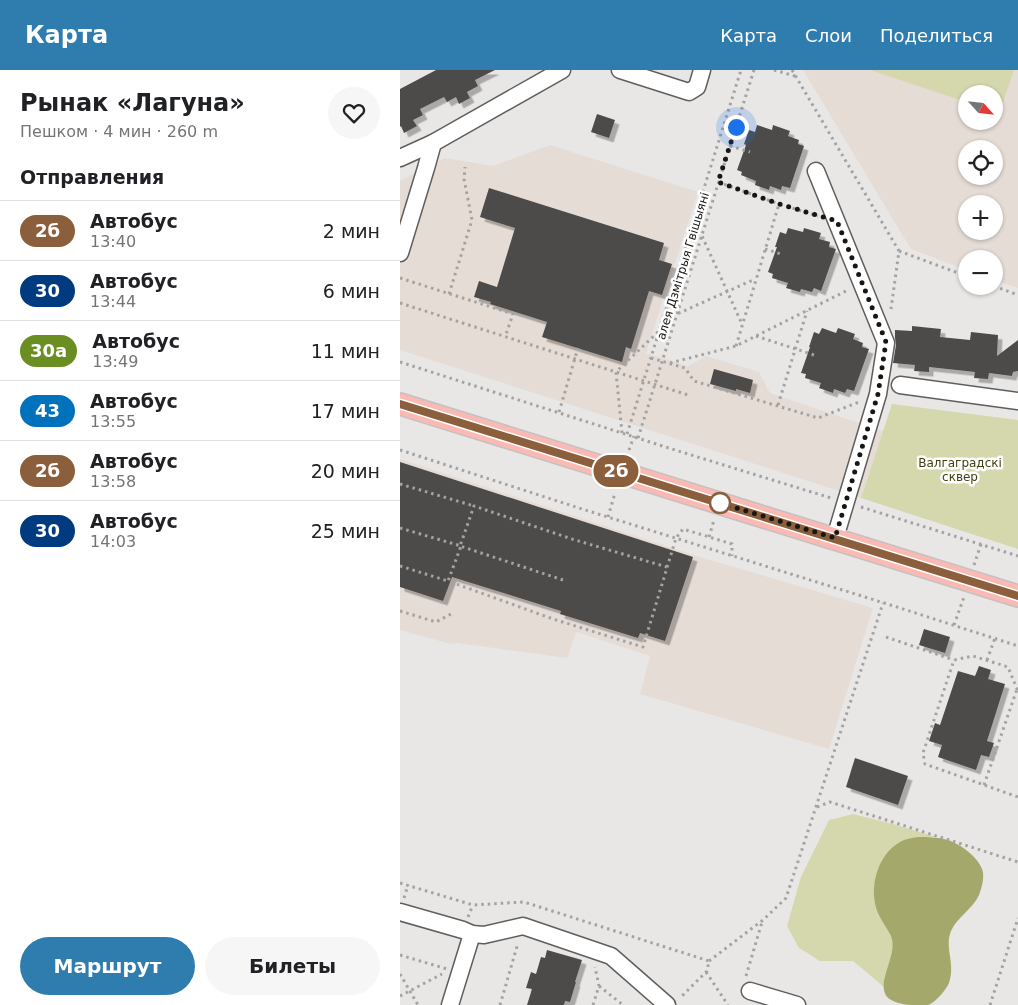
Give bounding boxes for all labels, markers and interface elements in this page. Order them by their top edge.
text: Карта [25,21,108,49]
text: Карта [720,25,777,46]
text: Слои [805,25,852,46]
text: Поделиться [880,25,993,46]
north arrow [958,85,1002,130]
map controls [958,85,1003,295]
button: heart [328,87,380,139]
text: Рынак «Лагуна» [20,89,245,117]
your location [724,115,749,140]
text: Пешком · 4 мин · 260 m [20,122,218,141]
button: locate [958,140,1003,185]
text: Отправления [20,166,164,188]
street label: алея Дзмітрыя Гвішыяні [654,191,712,341]
button: + [958,195,1003,240]
text: Автобус [90,210,178,232]
text: 2б [35,220,60,241]
text: 2 мин [323,220,380,242]
text: 13:40 [90,232,136,251]
button: − [958,250,1003,295]
text: Автобус [90,270,178,292]
text: 30 [35,280,60,301]
text: 6 мин [323,280,380,302]
text: 13:44 [90,292,136,311]
text: Автобус [92,330,180,352]
text: 30а [30,340,67,361]
text: 11 мин [311,340,380,362]
text: 13:49 [92,352,138,371]
text: Автобус [90,390,178,412]
text: 43 [35,400,60,421]
text: 17 мин [311,400,380,422]
text: 13:55 [90,412,136,431]
text: Автобус [90,450,178,472]
line badge: 2б [594,455,638,487]
park label: Валгаградскі сквер [918,456,1002,484]
text: 2б [35,460,60,481]
text: 20 мин [311,460,380,482]
text: 2б [603,460,629,481]
text: 13:58 [90,472,136,491]
unlabelled marker [709,492,731,514]
text: Автобус [90,510,178,532]
text: 30 [35,520,60,541]
text: 25 мин [311,520,380,542]
text: 14:03 [90,532,136,551]
button: Маршрут [20,937,195,995]
button: Билеты [205,937,380,995]

